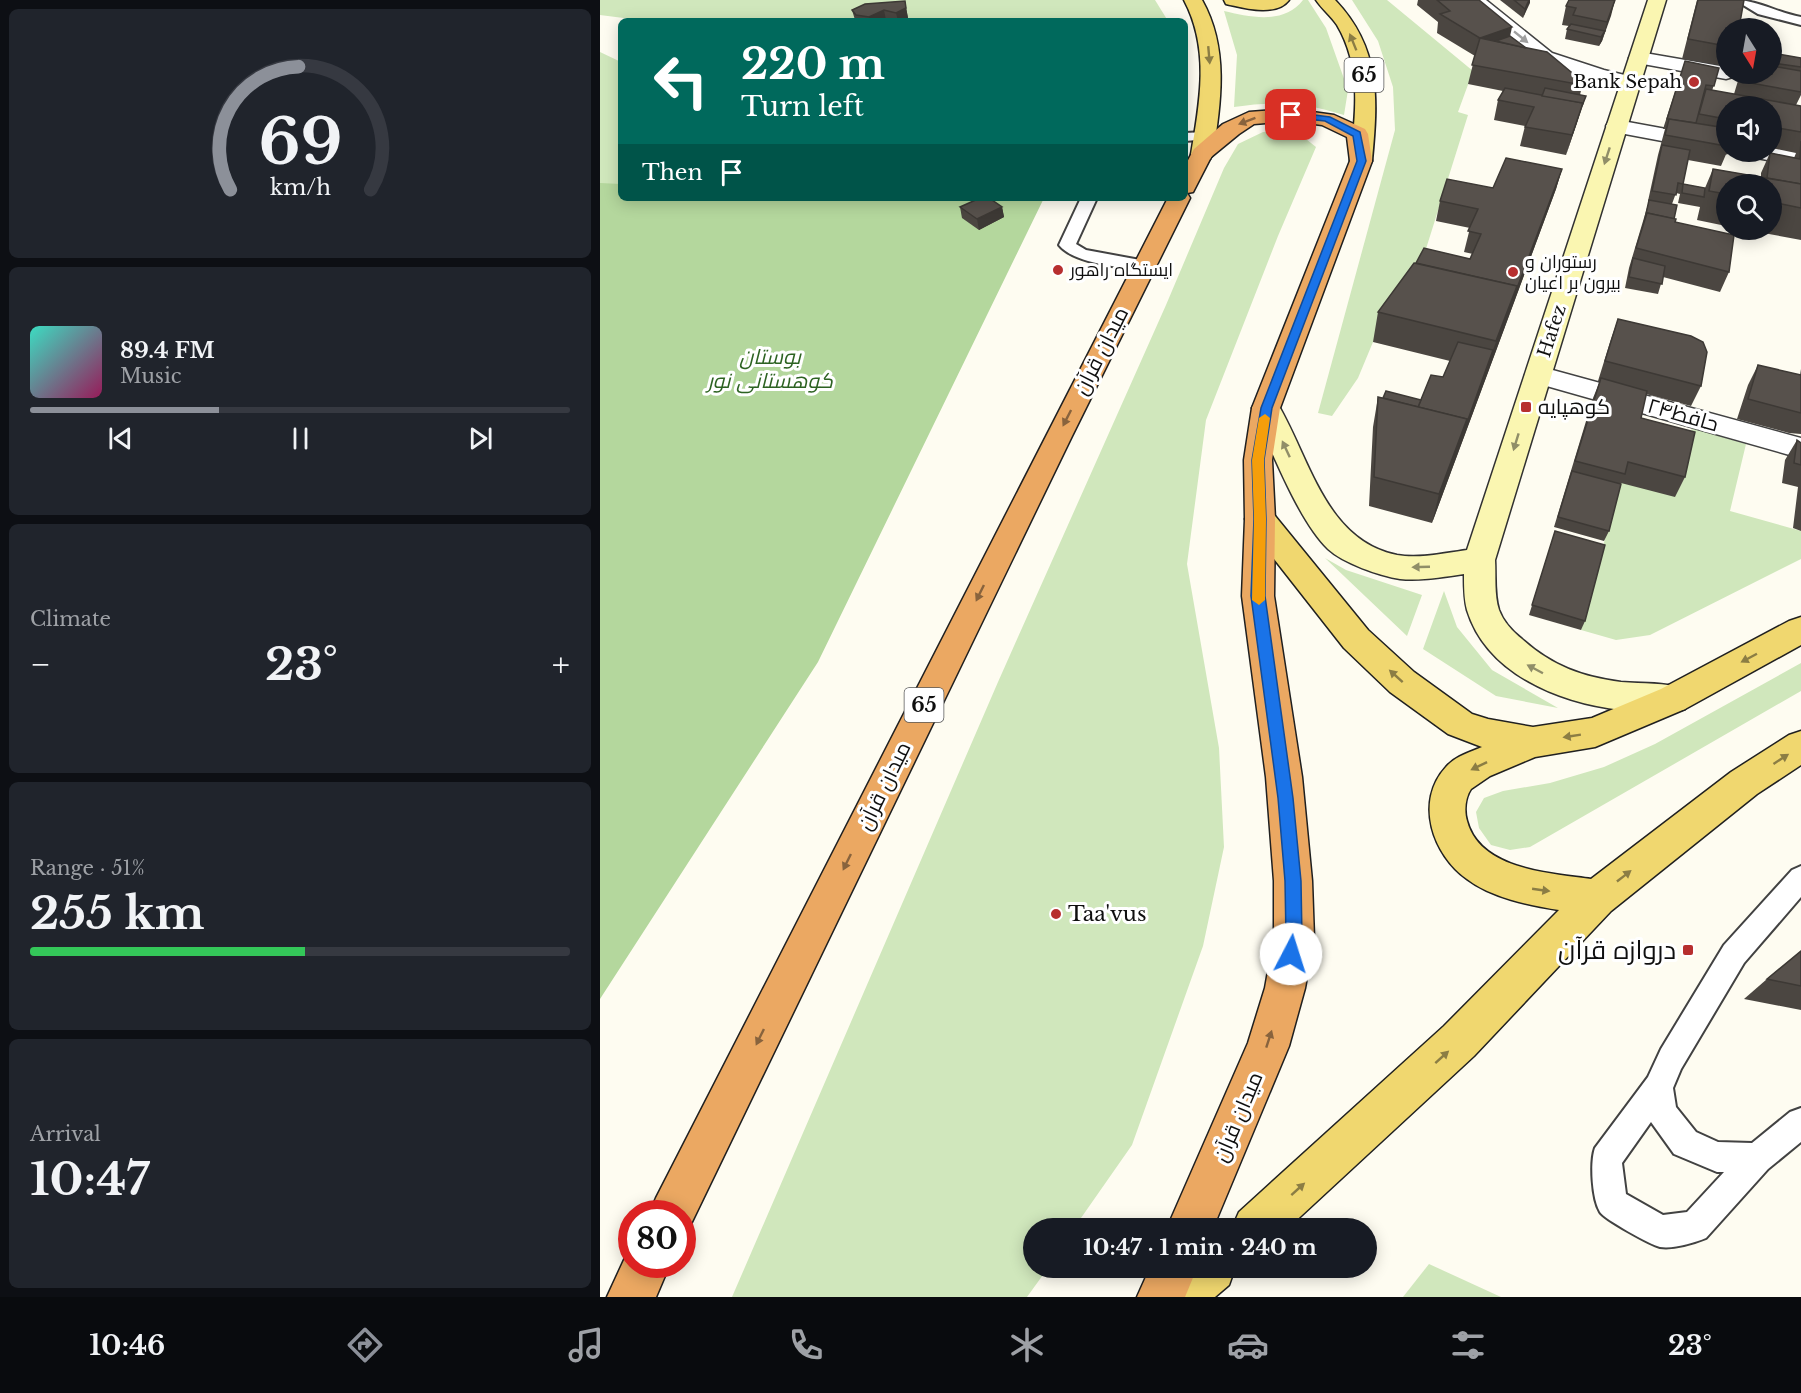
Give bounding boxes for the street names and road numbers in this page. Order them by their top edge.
road number: 65 [1344,58,1383,92]
street label: Hafez [1533,302,1571,360]
street label: میدان قرآن [1068,303,1134,399]
street label: حافظ۲۴ [1645,393,1721,437]
road number: 65 [904,688,944,722]
street label: میدان قرآن [851,737,917,835]
street label: میدان قرآن [1207,1068,1269,1166]

